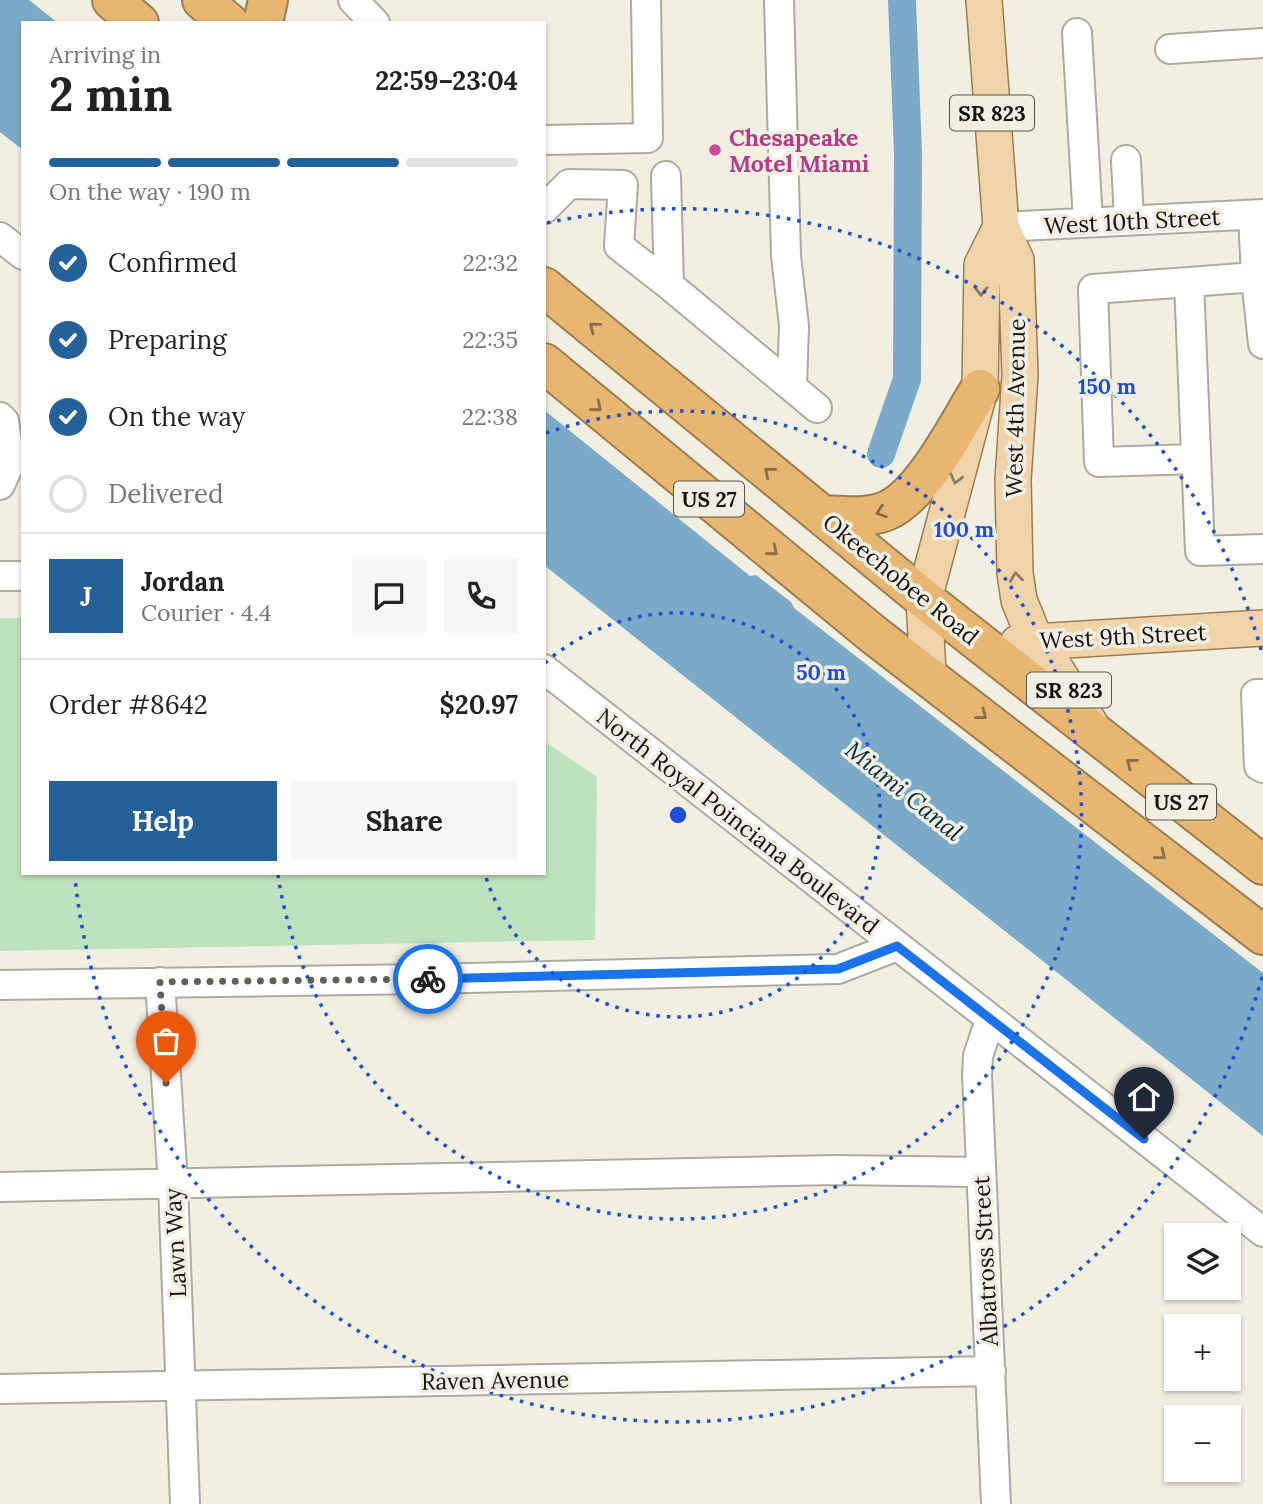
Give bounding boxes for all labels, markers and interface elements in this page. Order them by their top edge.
text: Arriving in [49,40,161,69]
text: 22:59–23:04 [375,64,518,97]
text: 2 min [49,65,172,124]
road number: SR 823 [950,96,1034,130]
place label: Chesapeake Motel Miami [729,123,869,178]
marker: Chesapeake Motel Miami [707,142,723,158]
text: On the way · 190 m [49,177,251,206]
street label: West 10th Street [1043,202,1221,240]
icon: check [49,244,87,282]
text: Confirmed [108,246,237,279]
text: 22:32 [462,248,518,277]
one-way arrow [973,286,989,296]
street label: West 4th Avenue [999,318,1031,498]
icon: check [49,321,87,359]
text: Preparing [108,323,227,356]
one-way arrow [589,323,601,336]
text: 22:35 [462,325,518,354]
text: 150 m [1078,373,1136,400]
icon: check [49,398,87,436]
one-way arrow [589,398,602,411]
text: On the way [108,400,245,433]
text: 22:38 [462,402,518,431]
one-way arrow [765,468,778,480]
one-way arrow [950,473,965,485]
text: Delivered [108,477,224,510]
road number: US 27 [674,482,744,516]
one-way arrow [875,504,887,518]
street label: Okeechobee Road [817,507,985,651]
text: 100 m [934,516,994,543]
one-way arrow [764,543,777,555]
button: chat [352,559,426,633]
button: phone [444,559,518,633]
text: Jordan [141,565,225,598]
one-way arrow [1009,571,1024,583]
text: J [80,580,92,613]
text: Courier · 4.4 [141,598,272,627]
street label: West 9th Street [1039,617,1207,655]
text: 50 m [796,659,846,686]
road number: SR 823 [1027,672,1111,708]
text: Order #8642 [49,688,208,721]
text: $20.97 [440,688,518,721]
street label: North Royal Poinciana Boulevard [591,702,885,940]
one-way arrow [974,707,987,719]
water label: Miami Canal [839,734,969,848]
one-way arrow [1127,759,1139,772]
button: Help [49,781,277,861]
button: Share [291,781,518,861]
road number: US 27 [1146,784,1216,820]
centre of rings [666,803,690,827]
one-way arrow [1153,847,1166,860]
courier [393,944,463,1014]
icon: bike [409,960,447,998]
pin [136,1011,196,1083]
icon: bag [147,1022,185,1060]
pin [1114,1067,1174,1139]
icon: home [1125,1078,1163,1116]
street label: Albatross Street [966,1175,1004,1348]
street label: Lawn Way [158,1187,192,1298]
map controls [1164,1223,1241,1482]
button: layers [1164,1223,1241,1300]
button: + [1164,1314,1241,1391]
street label: Raven Avenue [421,1364,569,1396]
button: − [1164,1405,1241,1482]

